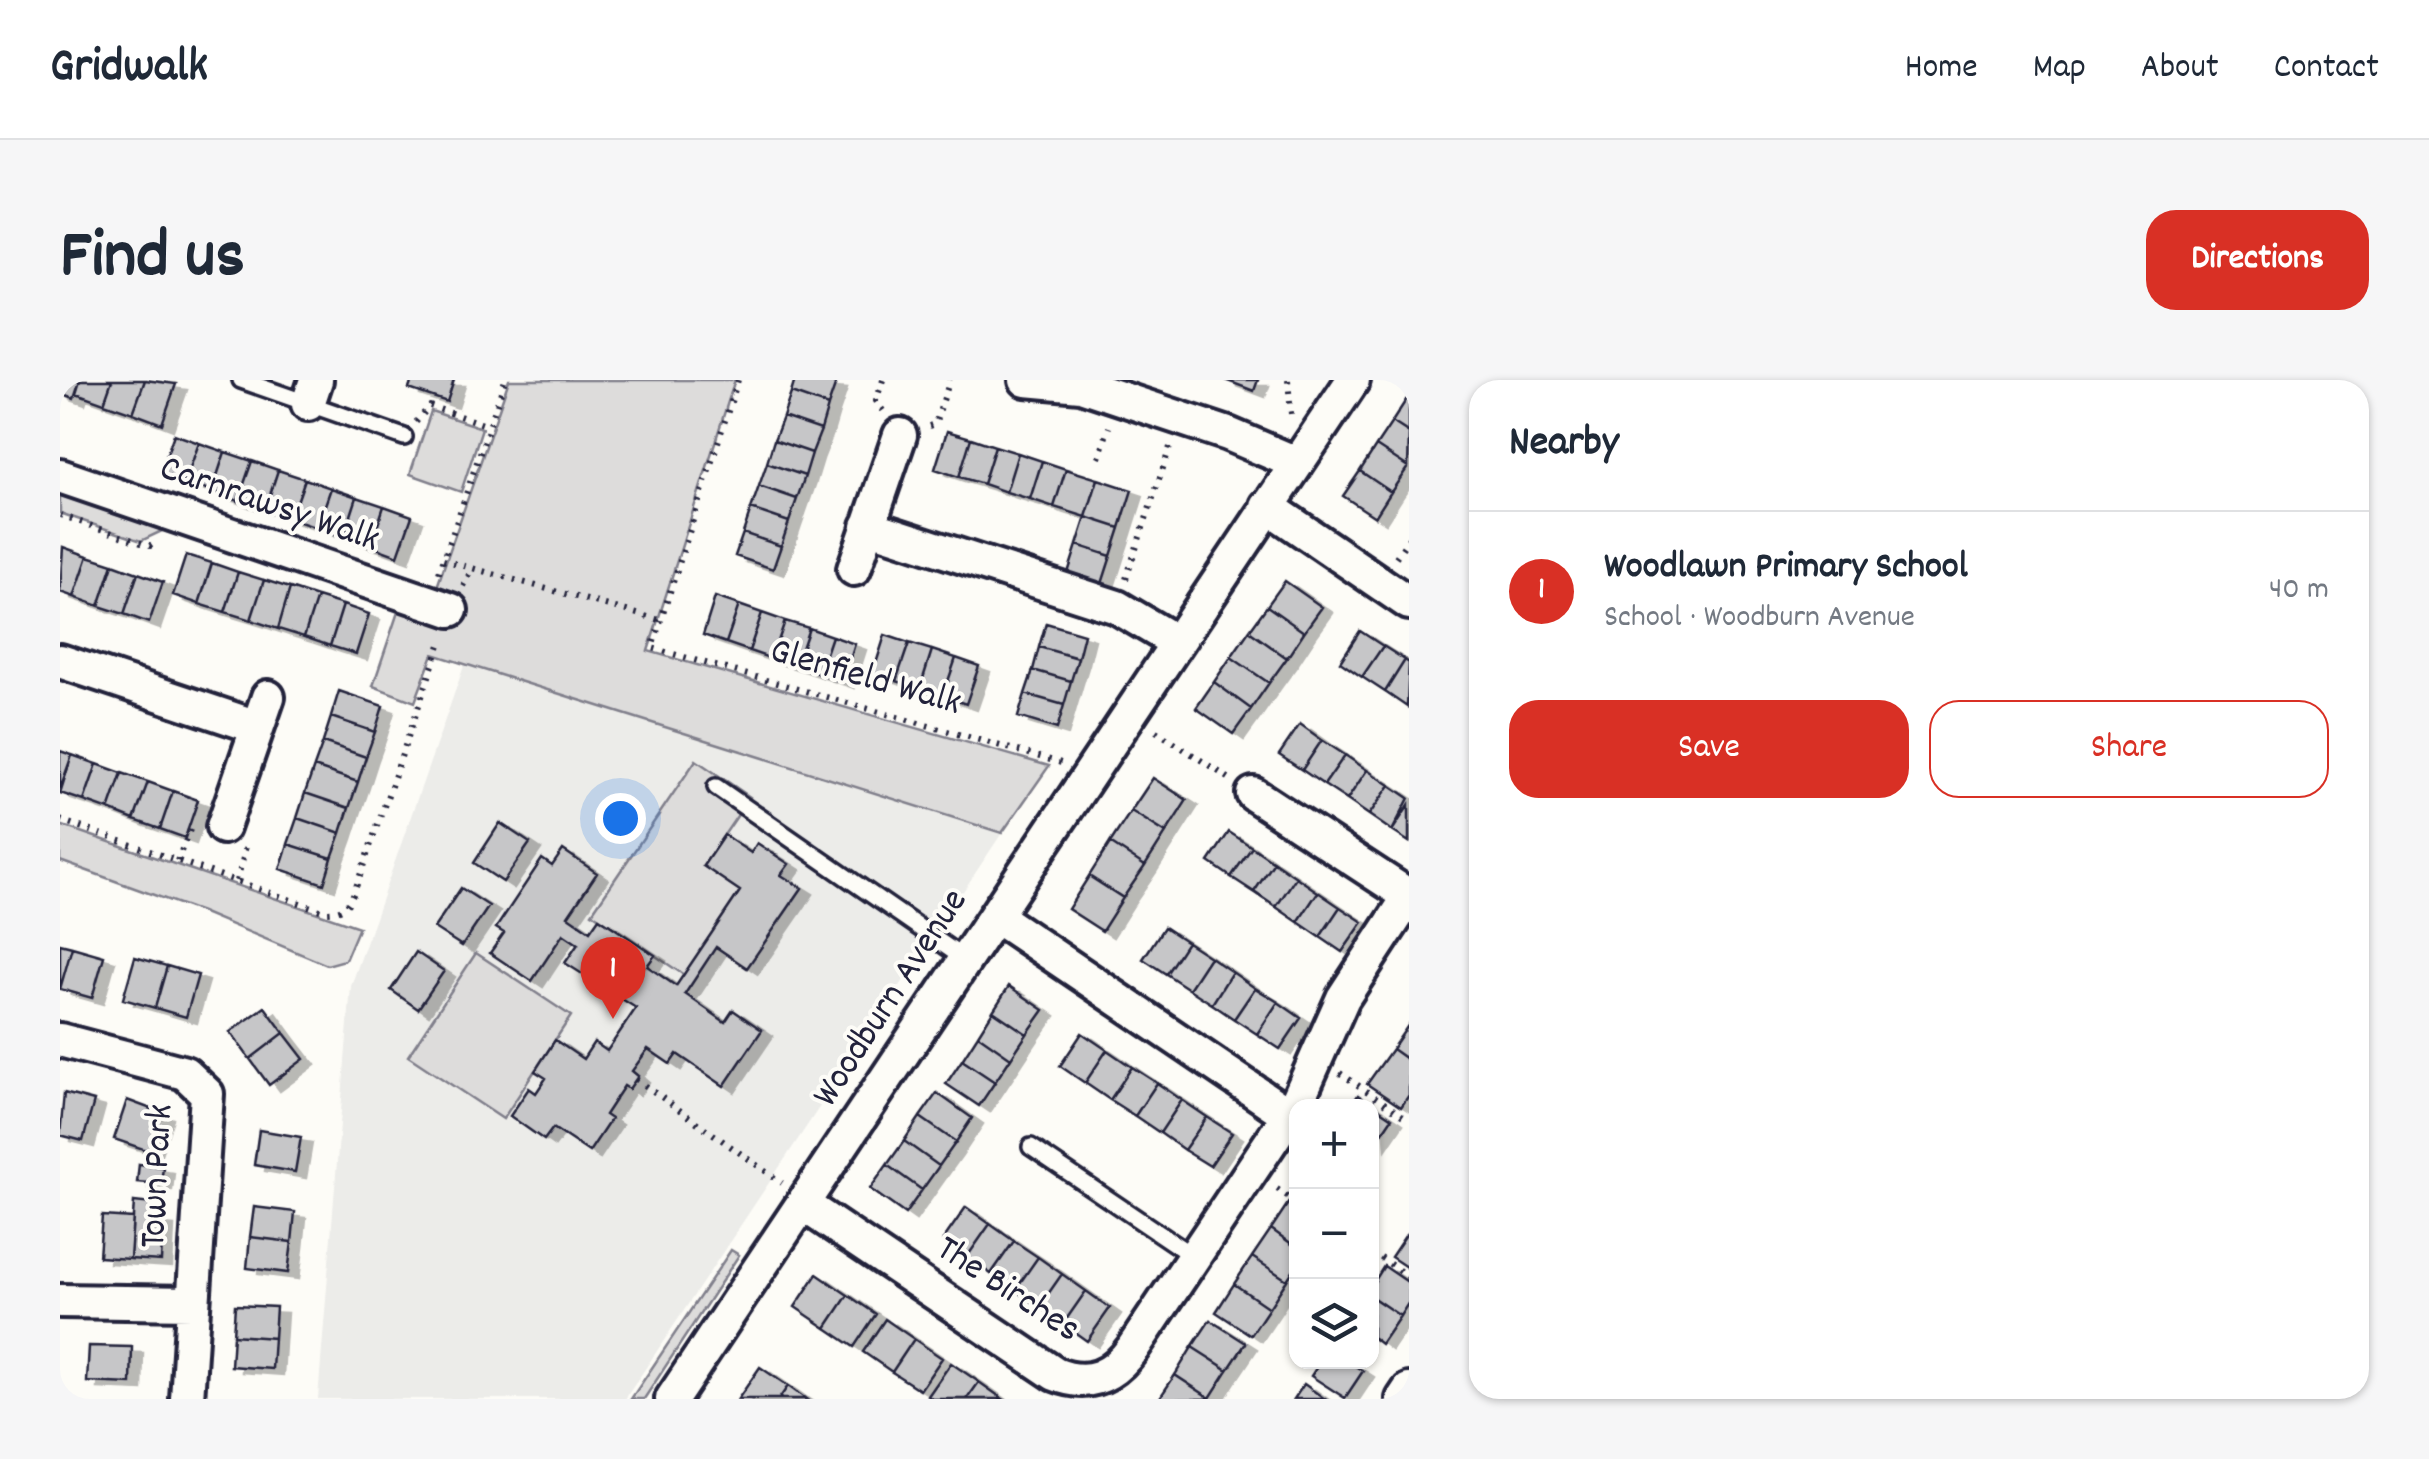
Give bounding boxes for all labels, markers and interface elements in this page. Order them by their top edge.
text: Gridwalk [50,35,208,104]
text: Home [1905,44,1978,94]
text: Map [2033,44,2086,94]
text: About [2141,44,2219,94]
text: Contact [2274,44,2379,94]
text: Find us [60,210,245,310]
button: Directions [2146,210,2369,310]
text: Nearby [1509,415,1619,475]
street label: Carnrawsy Walk [152,443,386,569]
text: Woodlawn Primary School [1604,541,1968,596]
text: 1 [1538,568,1545,614]
text: 40 m [2269,568,2329,614]
text: School · Woodburn Avenue [1604,596,1915,642]
street label: Glenfield Walk [763,625,967,733]
button: Save [1509,700,1909,798]
button: Share [1929,700,2329,798]
your location [595,793,646,844]
street label: Woodburn Avenue [801,879,983,1119]
pin: 1 [580,936,646,1019]
map controls [1289,1099,1379,1369]
button: + [1289,1099,1379,1189]
street label: Town Park [128,1103,190,1249]
button: − [1289,1189,1379,1279]
street label: The Birches [924,1224,1090,1358]
button: layers [1289,1279,1379,1369]

